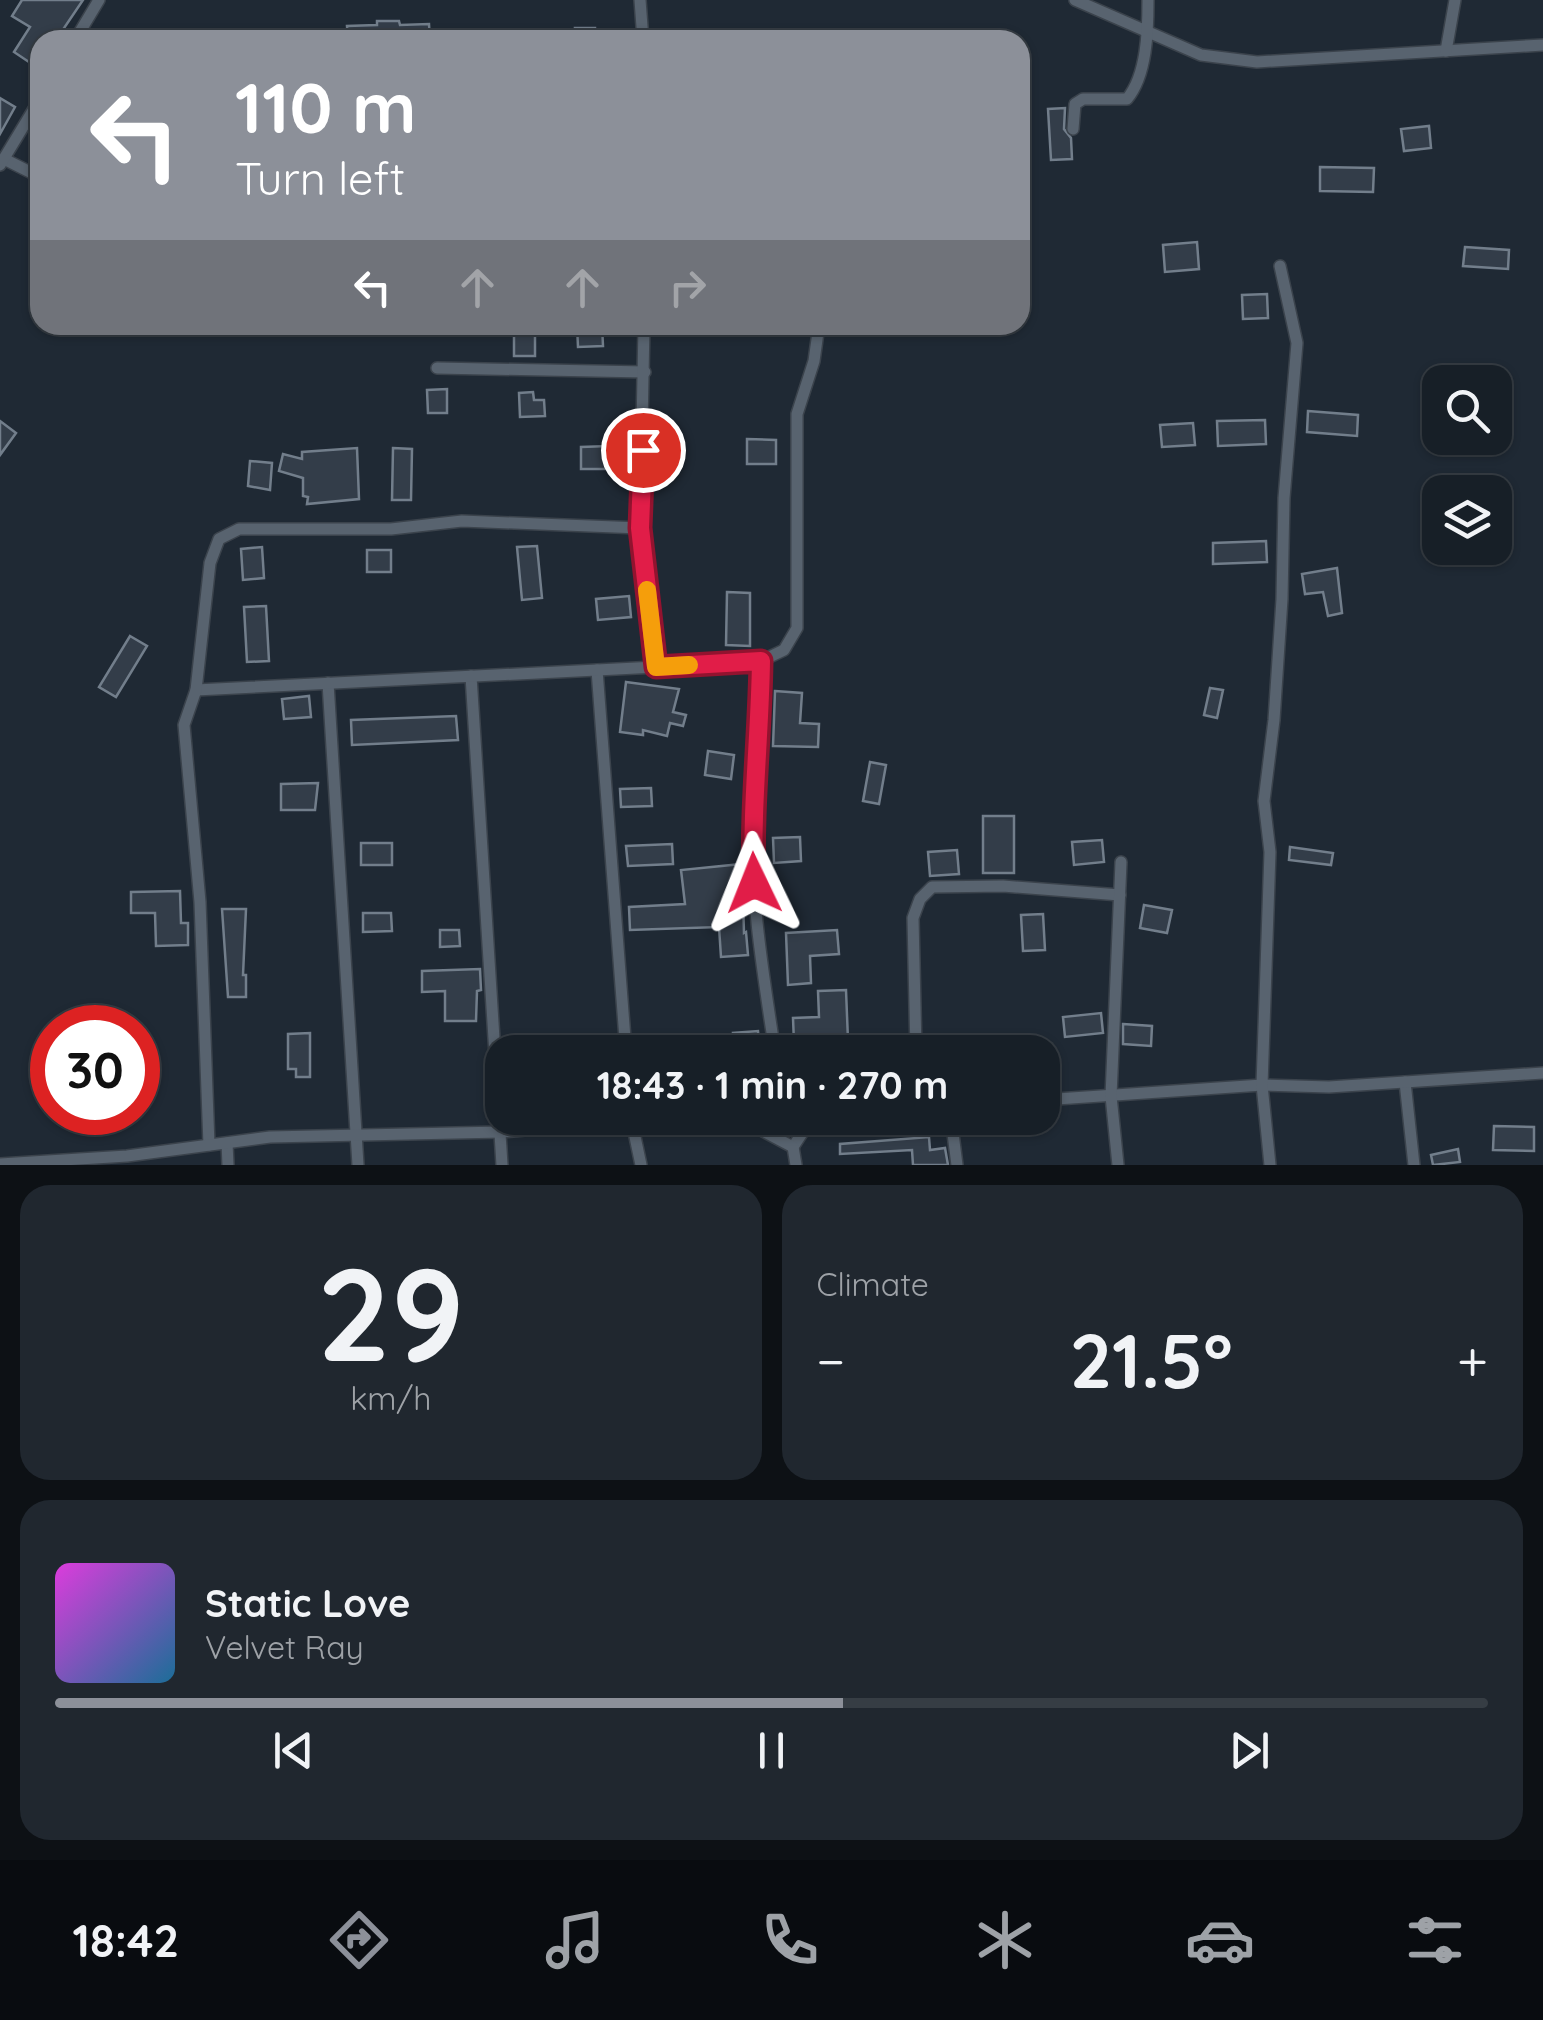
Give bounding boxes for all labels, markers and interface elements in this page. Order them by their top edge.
text: 110 m [235,63,417,151]
icon: left [70,70,200,200]
text: Turn left [235,150,405,206]
icon: left [345,260,400,315]
icon: ahead [450,260,505,315]
icon: ahead [555,260,610,315]
icon: right [660,260,715,315]
map controls [1422,365,1512,565]
button: search [1422,365,1512,455]
pin [601,408,686,493]
icon: arrive [616,423,671,478]
button: layers [1422,475,1512,565]
position arrow [702,831,806,935]
speed limit sign: 30 [30,1005,160,1135]
text: 18:43 · 1 min · 270 m [597,1061,948,1109]
text: 29 [317,1231,465,1394]
text: Climate [817,1264,929,1304]
text: 21.5° [1069,1313,1233,1407]
text: − [817,1326,845,1395]
text: + [1457,1326,1488,1395]
text: km/h [350,1378,431,1418]
text: Static Love [205,1579,410,1627]
text: Velvet Ray [205,1627,364,1667]
icon: previous [266,1723,321,1778]
icon: pause [744,1723,799,1778]
icon: next [1222,1723,1277,1778]
icon: directions [324,1905,394,1975]
icon: music [540,1905,610,1975]
icon: phone [755,1905,825,1975]
icon: climate [970,1905,1040,1975]
icon: car [1185,1905,1255,1975]
icon: filters [1400,1905,1470,1975]
text: 18:42 [73,1912,179,1968]

